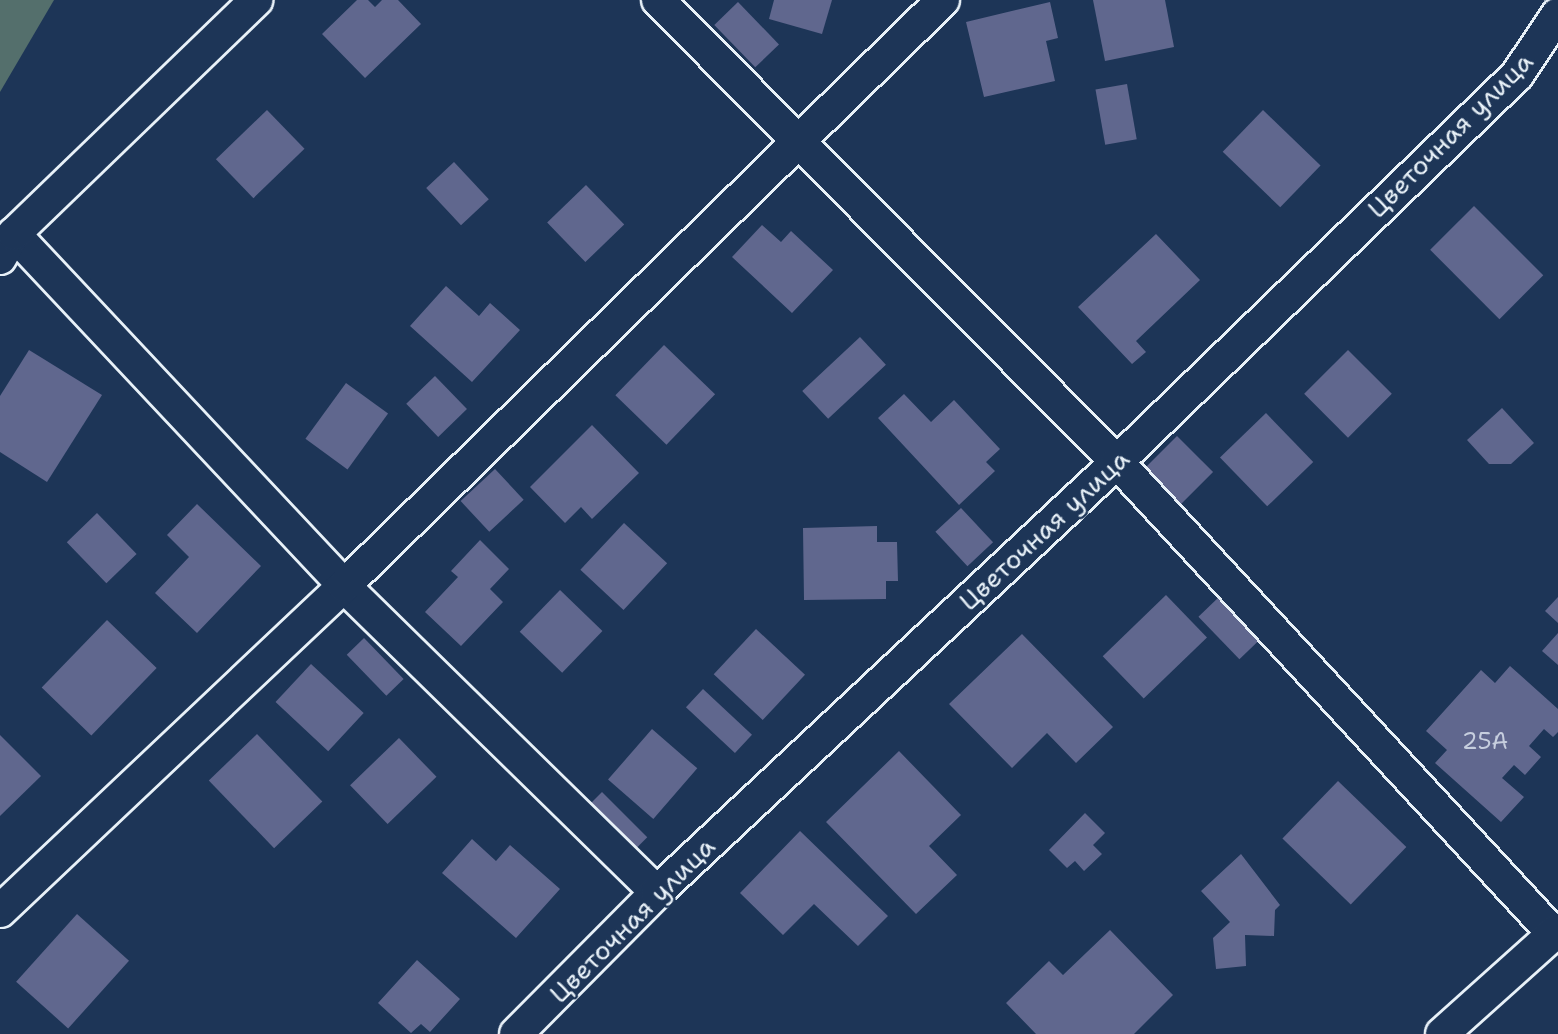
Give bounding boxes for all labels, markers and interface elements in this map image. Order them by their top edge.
street label: Цветочная улица [1361,46,1539,224]
street label: Цветочная улица [952,443,1136,617]
house number: 25А [1462,727,1508,755]
street label: Цветочная улица [543,831,721,1009]

